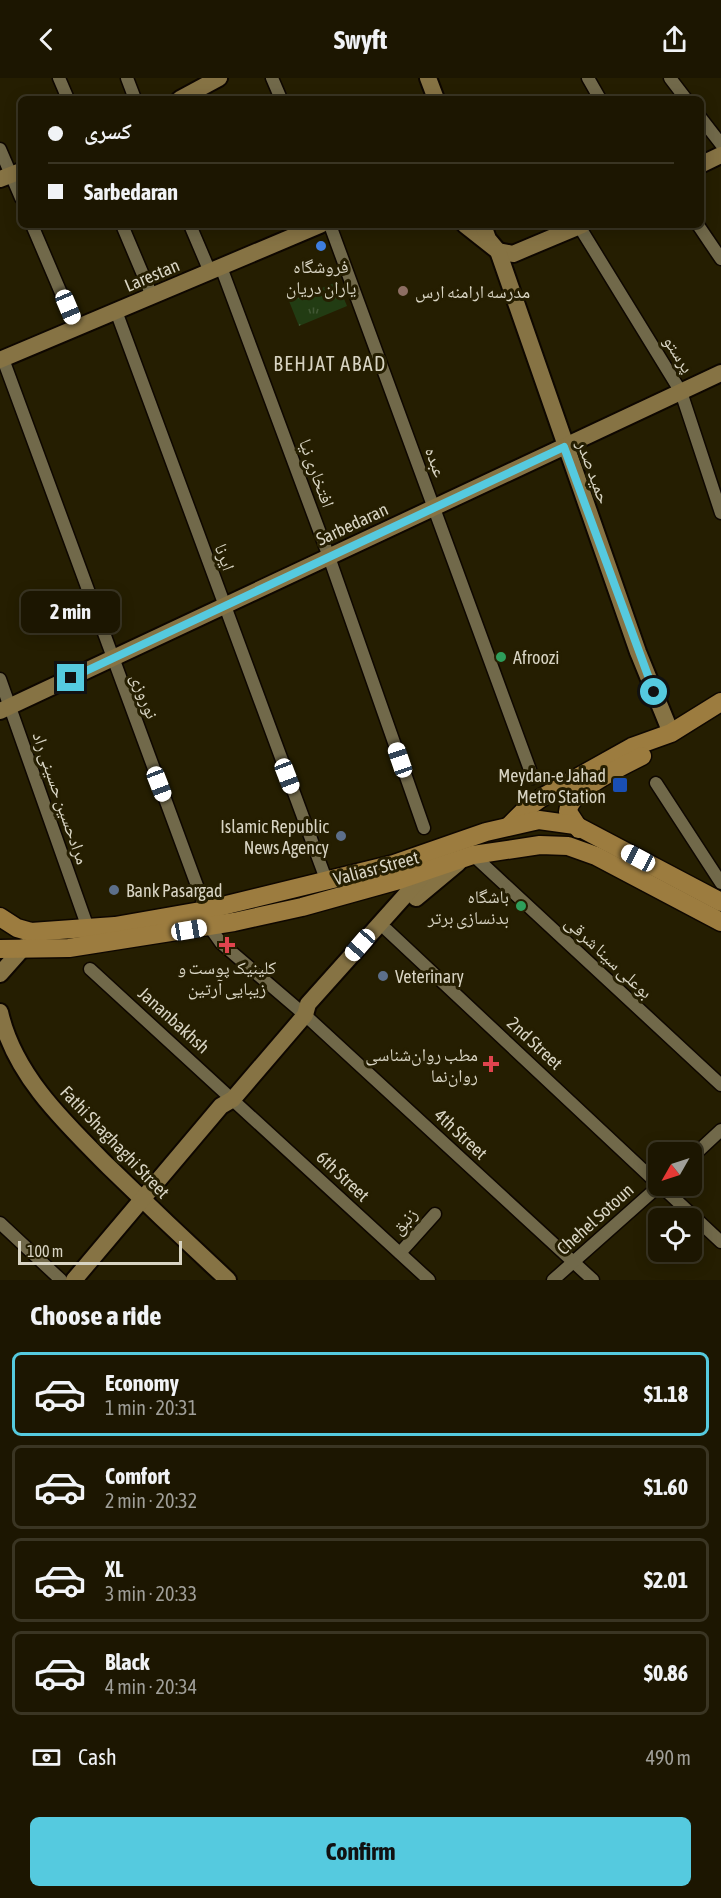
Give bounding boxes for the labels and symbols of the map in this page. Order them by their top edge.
marker: فروشگاه یاران دریان [314,239,328,253]
street label: Larestan [121,254,183,296]
place label: فروشگاه یاران دریان [286,256,356,299]
place label: مدرسه ارامنه ارس [415,281,530,303]
marker: مدرسه ارامنه ارس [396,284,410,298]
car [53,287,83,327]
street label: پرستو [658,331,699,377]
district label: BEHJAT ABAD [273,352,387,375]
street label: افتخاری نیا [294,436,339,510]
street label: حمید صدر [572,436,615,507]
street label: عبده [420,444,451,480]
street label: Sarbedaran [313,498,391,550]
street label: ايرنا [210,541,240,573]
callout: 2 min [22,591,121,633]
place label: Afroozi [513,647,559,668]
marker: Afroozi [494,650,508,664]
route end [57,664,84,691]
street label: نوروزی [126,670,163,722]
route start [640,678,667,705]
street label: مرادحسین حسینی راد [28,729,94,867]
car [386,740,414,780]
car [272,756,302,796]
car [144,764,174,804]
place label: Meydan-e Jahad Metro Station [498,765,606,807]
marker: Meydan-e Jahad Metro Station [611,776,629,794]
place label: Islamic Republic News Agency [220,816,329,858]
marker: Islamic Republic News Agency [334,829,348,843]
car [618,842,658,874]
street label: Valiasr Street [331,847,421,889]
place label: Bank Pasargad [126,880,223,901]
marker: Bank Pasargad [107,883,121,897]
place label: باشگاه بدنسازی برتر [427,886,509,929]
marker: باشگاه بدنسازی برتر [514,899,528,913]
street label: بوعلی سینا شرقی [560,911,657,1003]
car [170,918,208,942]
car [341,926,379,964]
marker: کلینیک پوست و زیبایی آرتین [218,936,236,954]
place label: کلینیک پوست و زیبایی آرتین [178,957,277,1000]
place label: Veterinary [395,966,464,987]
marker: Veterinary [376,969,390,983]
street label: Jananbakhsh [134,983,214,1057]
street label: 2nd Street [503,1012,567,1074]
place label: مطب روان‌شناسی روان‌نما [365,1044,478,1087]
marker: مطب روان‌شناسی روان‌نما [482,1055,500,1073]
street label: Fathi Shaghaghi Street [56,1082,174,1202]
street label: 4th Street [430,1104,492,1164]
north arrow [648,1142,702,1196]
street label: 6th Street [312,1146,374,1206]
street label: Chehel Sotoun [552,1179,638,1259]
street label: زنبق [387,1203,422,1239]
scale bar [18,1238,182,1266]

